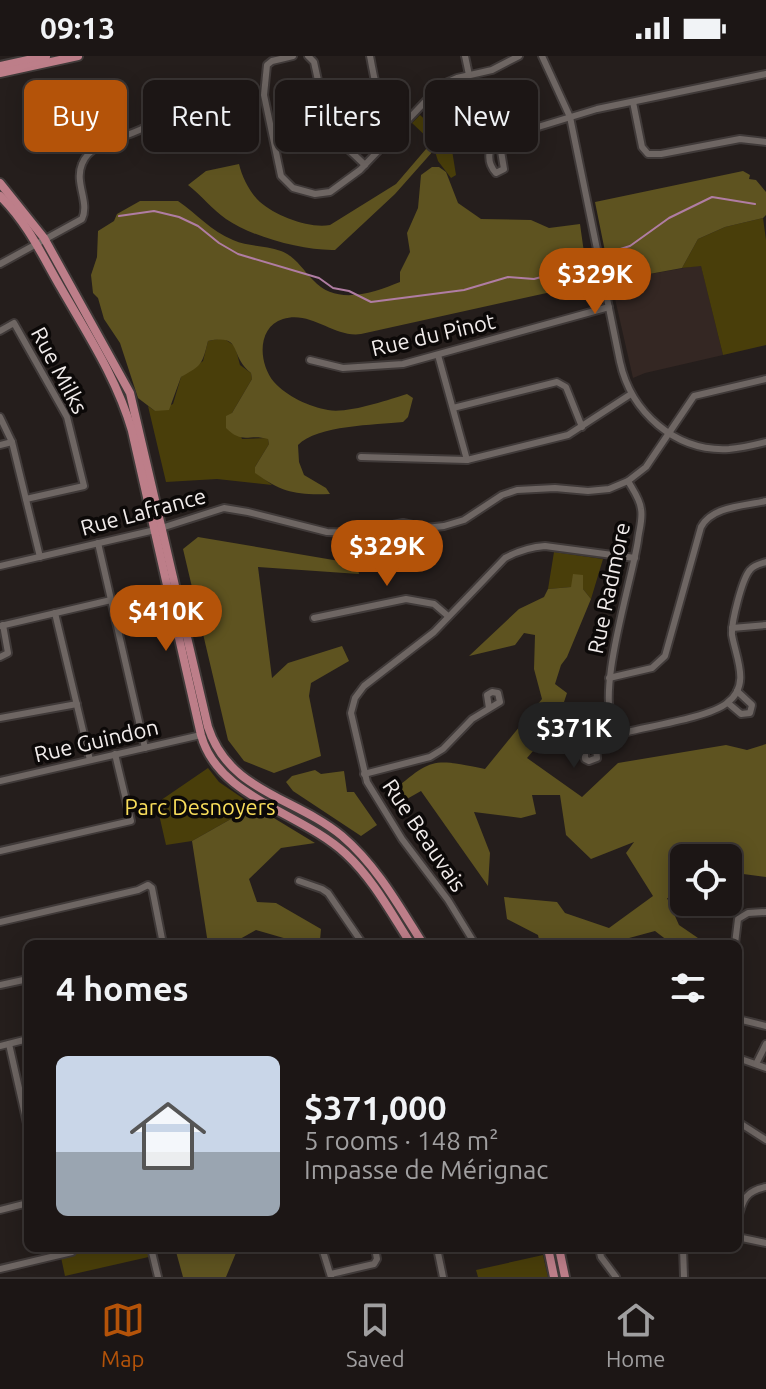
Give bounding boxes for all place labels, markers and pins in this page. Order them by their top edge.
pin: $329K [539,248,651,316]
pin: $329K [331,520,443,588]
pin: $410K [110,585,222,653]
pin: $371K [518,702,630,770]

